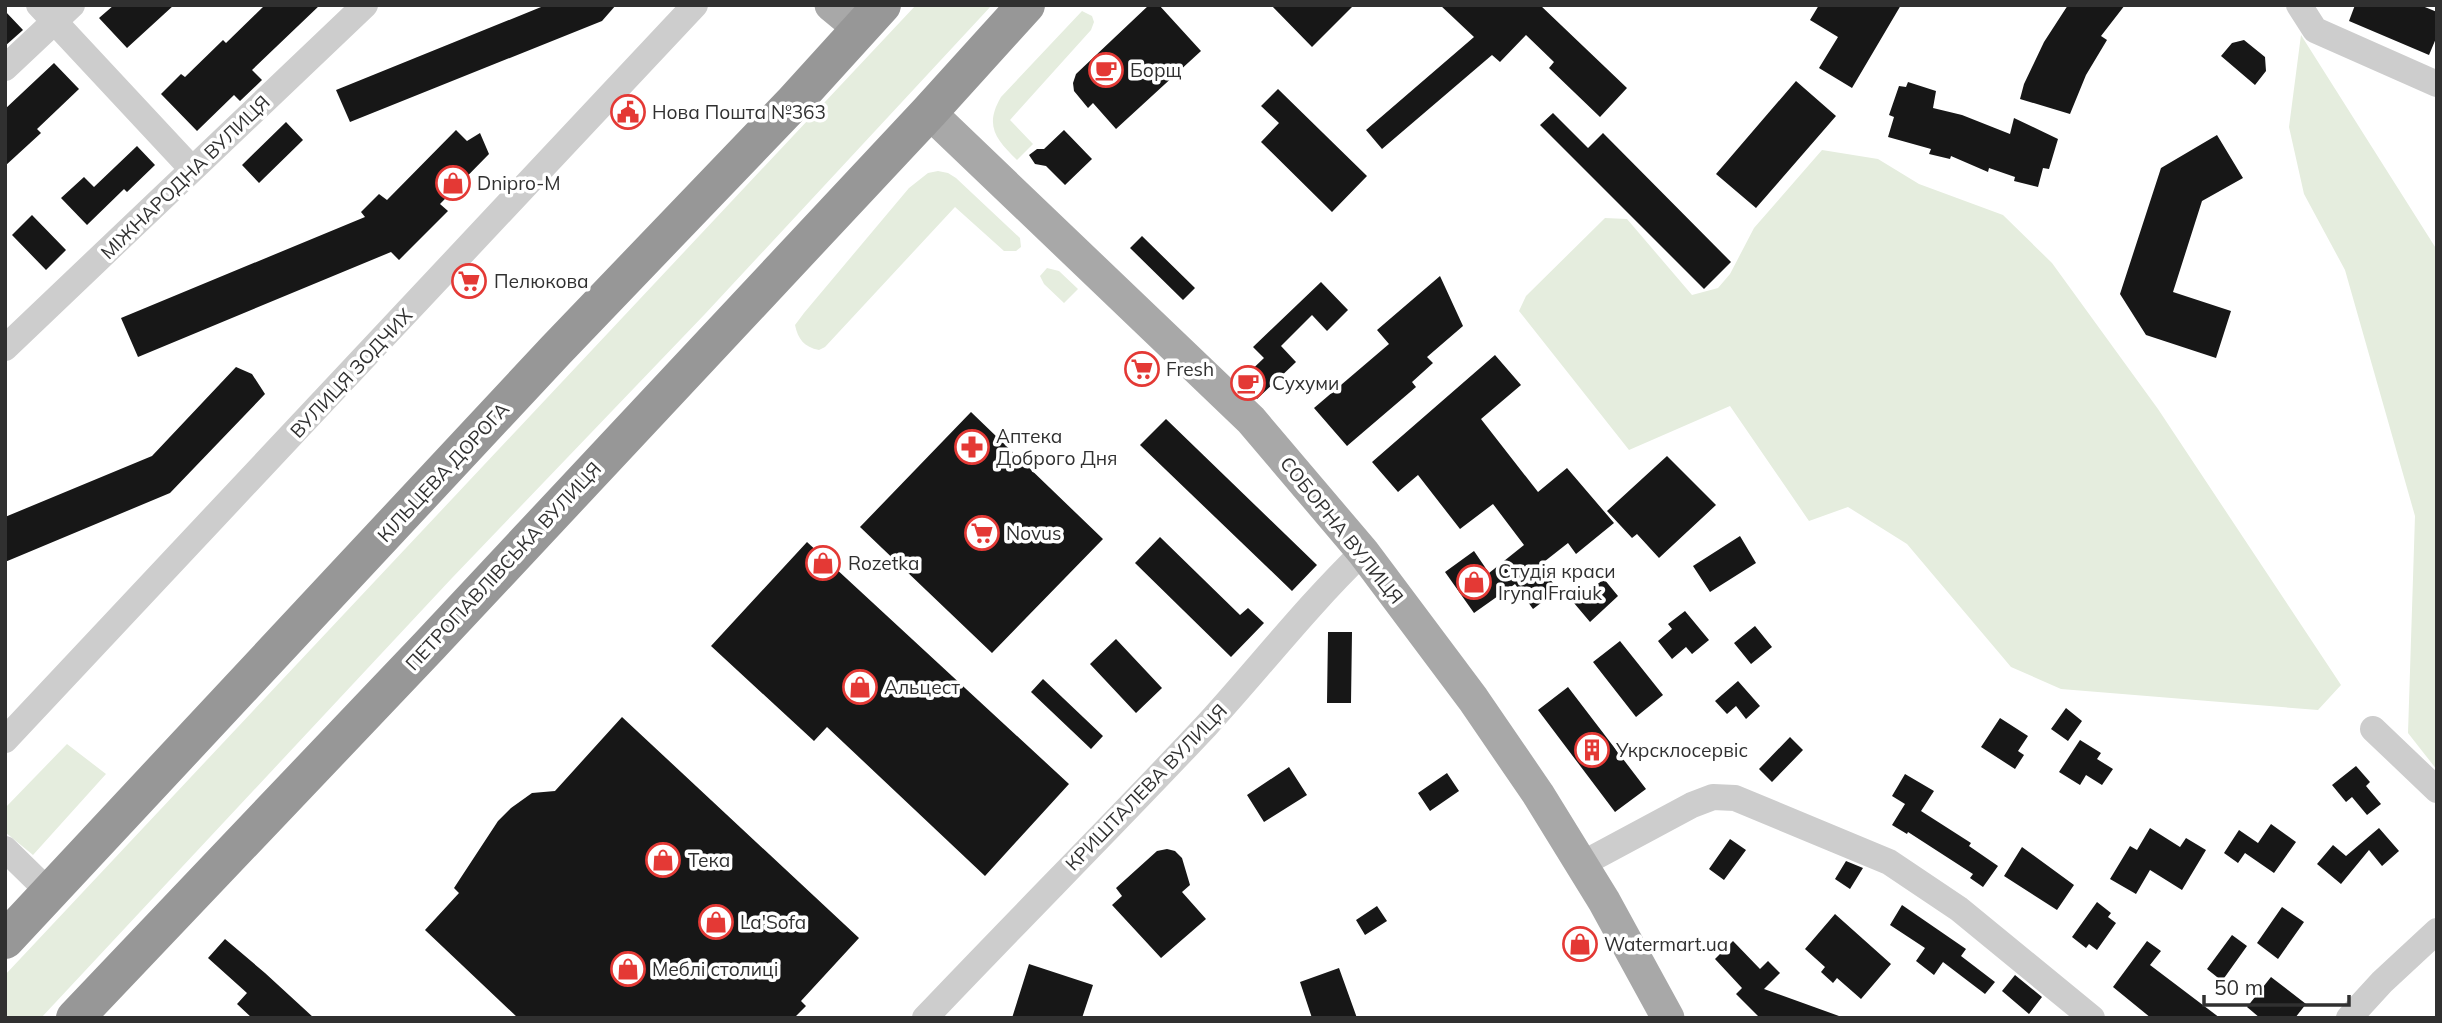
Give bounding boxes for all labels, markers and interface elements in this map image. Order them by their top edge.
cafe icon: Борщ [1087,51,1125,89]
place label: Борщ [1130,58,1182,82]
street label: МІЖНАРОДНА ВУЛИЦЯ [95,90,275,264]
public building icon: Нова Пошта №363 [609,93,647,131]
place label: Нова Пошта №363 [652,100,826,124]
shop icon: Dnipro-M [434,164,472,202]
place label: Dnipro-M [477,171,561,195]
supermarket icon: Пелюкова [450,262,488,300]
place label: Пелюкова [494,269,589,293]
street label: ВУЛИЦЯ ЗОДЧИХ [285,303,418,443]
supermarket icon: Fresh [1123,350,1161,388]
place label: Fresh [1166,357,1214,381]
cafe icon: Сухуми [1229,364,1267,402]
place label: Сухуми [1272,371,1339,395]
street label: КІЛЬЦЕВА ДОРОГА [372,397,514,547]
place label: Аптека Доброго Дня [996,424,1117,470]
pharmacy icon: Аптека Доброго Дня [953,428,991,466]
street label: СОБОРНА ВУЛИЦЯ [1275,451,1409,609]
street label: ПЕТРОПАВЛІВСЬКА ВУЛИЦЯ [400,457,606,675]
supermarket icon: Novus [963,514,1001,552]
place label: Novus [1006,521,1061,545]
shop icon: Rozetka [804,544,842,582]
place label: Rozetka [848,551,919,575]
place label: Студія краси Iryna Fraiuk [1498,559,1616,605]
shop icon: Студія краси Iryna Fraiuk [1455,563,1493,601]
shop icon: Альцест [841,668,879,706]
place label: Альцест [884,675,960,699]
street label: КРИШТАЛЕВА ВУЛИЦЯ [1060,699,1232,875]
building icon: Укрсклосервіс [1573,731,1611,769]
place label: Укрсклосервіс [1615,738,1748,762]
shop icon: Тека [644,841,682,879]
place label: Тека [688,848,730,872]
shop icon: La'Sofa [697,903,735,941]
place label: La'Sofa [740,910,806,934]
shop icon: Watermart.ua [1561,925,1599,963]
place label: Watermart.ua [1604,932,1728,956]
shop icon: Меблі столиці [609,950,647,988]
place label: Меблі столиці [652,957,778,981]
scale bar [2204,964,2349,1008]
text: 50 m [2214,974,2263,1000]

